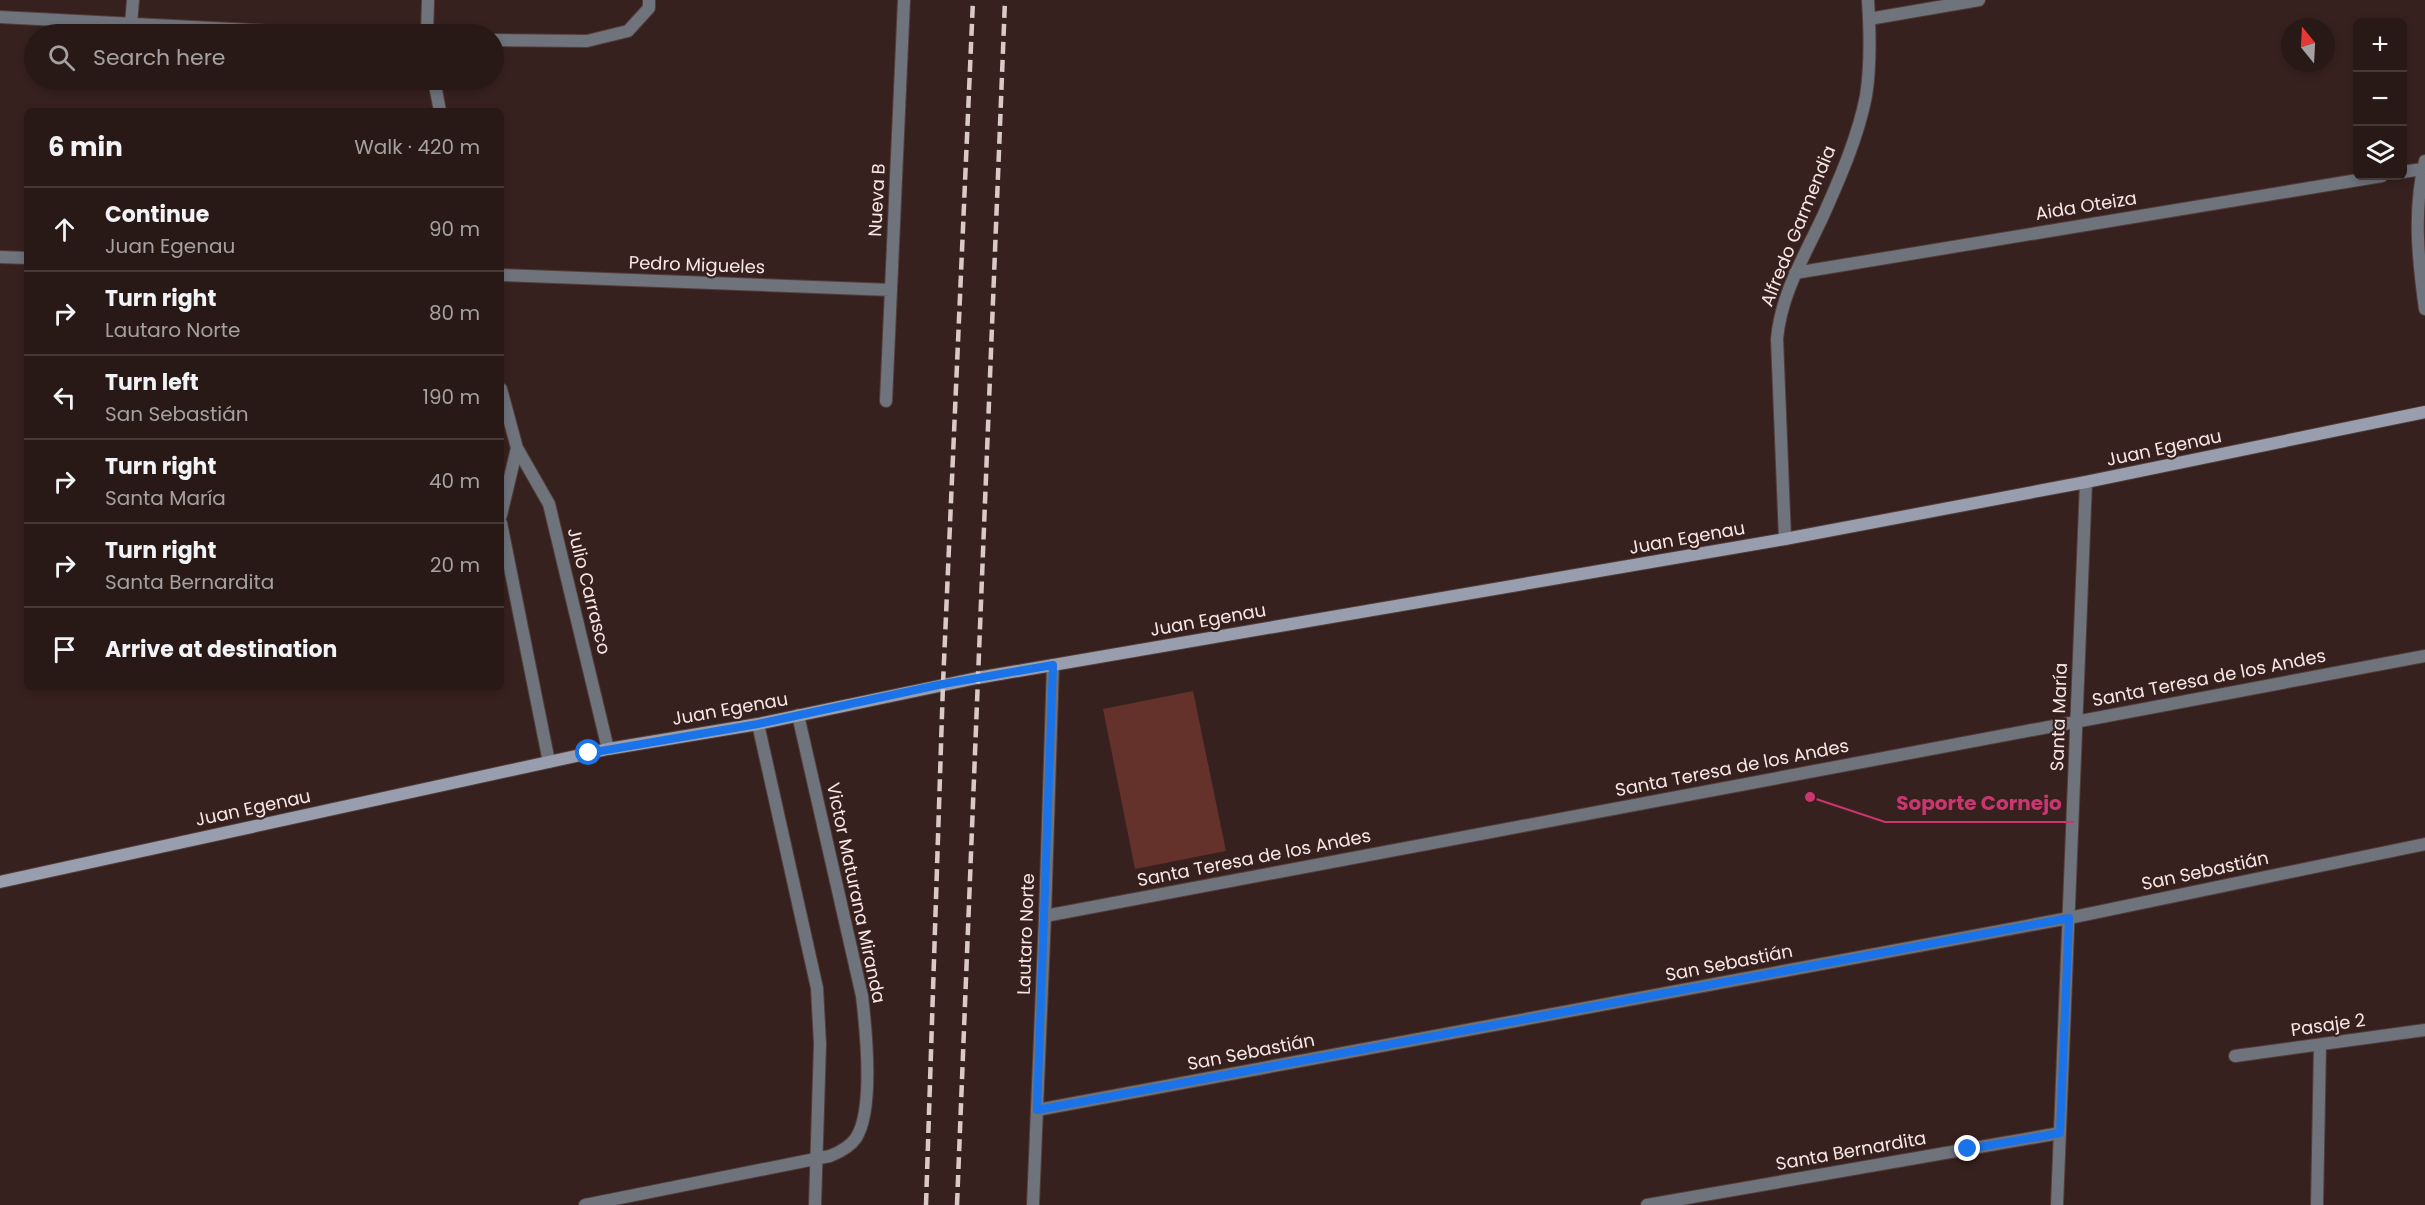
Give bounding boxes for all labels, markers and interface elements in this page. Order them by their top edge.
north arrow [2281,18,2335,72]
map controls [2353,18,2407,180]
button: + [2353,18,2407,72]
search box [24,24,504,90]
icon: search [45,41,78,74]
text: Search here [93,42,226,73]
button: − [2353,72,2407,126]
button: layers [2353,126,2407,180]
text: 6 min [48,129,123,165]
text: Walk · 420 m [354,133,480,161]
street label: Alfredo Garmendia [1754,142,1841,310]
street label: Nueva B [862,163,891,237]
street label: Aida Oteiza [2033,185,2138,226]
text: Continue [105,199,209,230]
icon: ahead [48,213,81,246]
text: 90 m [429,215,480,243]
text: Juan Egenau [105,232,235,260]
street label: Pedro Migueles [628,250,766,279]
text: Turn right [105,283,216,314]
icon: right [48,297,81,330]
text: 80 m [429,299,480,327]
text: Lautaro Norte [105,316,240,344]
text: Turn left [105,367,199,398]
icon: left [48,381,81,414]
text: 190 m [423,383,480,411]
text: San Sebastián [105,400,249,428]
street label: Juan Egenau [2104,423,2224,472]
text: Turn right [105,451,216,482]
icon: right [48,465,81,498]
text: 40 m [429,467,480,495]
text: Santa María [105,484,226,512]
street label: Juan Egenau [1627,515,1747,560]
street label: Julio Carrasco [562,525,617,657]
text: Turn right [105,535,216,566]
icon: right [48,549,81,582]
text: 20 m [430,551,480,579]
text: Santa Bernardita [105,568,274,596]
street label: Juan Egenau [1148,597,1268,642]
icon: arrive [48,633,81,666]
text: Arrive at destination [105,634,337,665]
street label: Santa Teresa de los Andes [2090,643,2328,712]
street label: Santa María [2044,662,2073,772]
street label: Juan Egenau [670,686,790,731]
street label: Santa Teresa de los Andes [1613,733,1851,802]
route start [575,739,601,765]
street label: Victor Maturana Miranda [821,780,892,1005]
street label: Juan Egenau [193,783,313,832]
callout: Soporte Cornejo [1885,784,2074,822]
text: Soporte Cornejo [1896,789,2062,817]
street label: Santa Teresa de los Andes [1135,823,1373,892]
street label: San Sebastián [2139,845,2271,896]
street label: Lautaro Norte [1011,873,1040,995]
street label: San Sebastián [1663,938,1795,987]
street label: Pasaje 2 [2289,1007,2367,1042]
street label: San Sebastián [1185,1027,1317,1076]
street label: Santa Bernardita [1774,1125,1928,1176]
route end [1954,1135,1980,1161]

